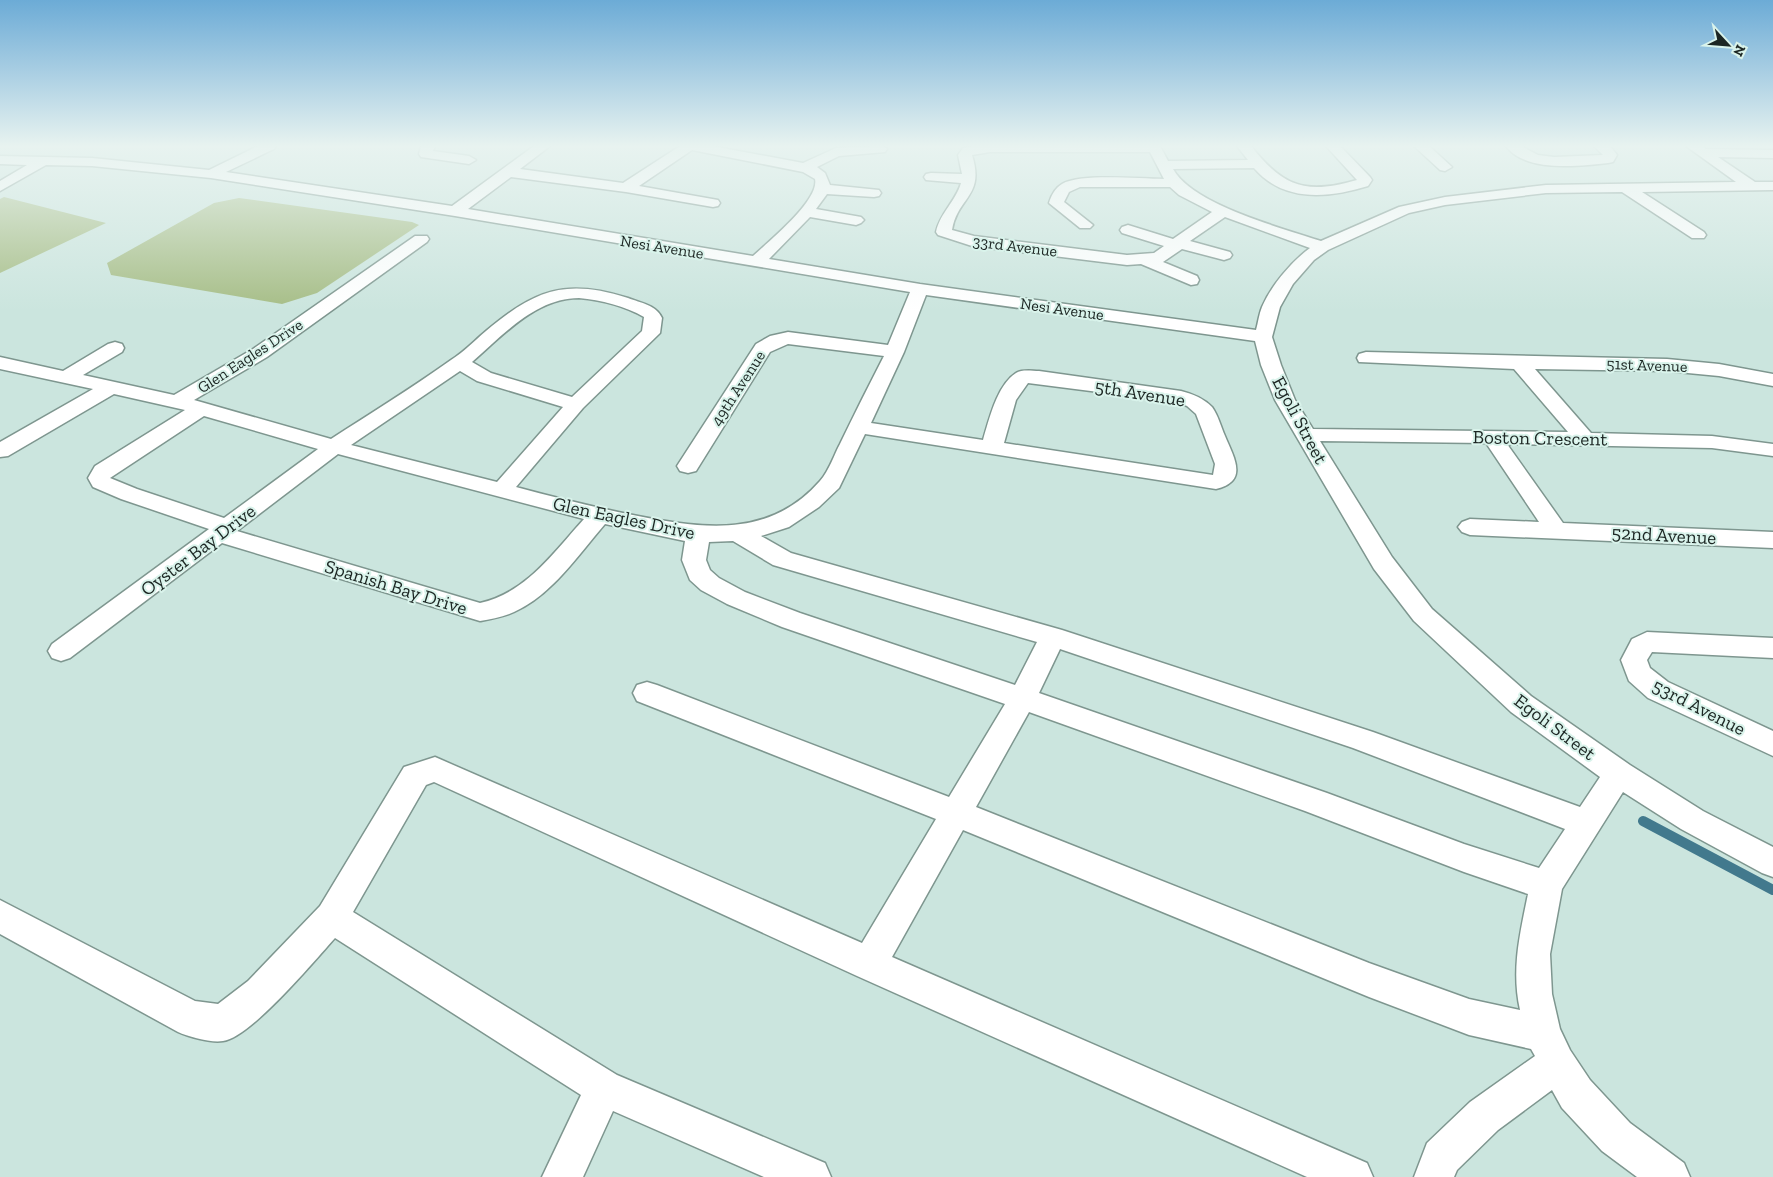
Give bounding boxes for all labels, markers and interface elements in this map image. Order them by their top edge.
north arrow [1703,20,1753,70]
text: N [1729,42,1749,59]
street label: Nesi Avenue [619,231,705,263]
street label: 33rd Avenue [972,231,1058,261]
street label: Nesi Avenue [1019,294,1105,324]
street label: Glen Eagles Drive [194,315,306,397]
street label: 49th Avenue [707,347,769,429]
street label: 51st Avenue [1606,354,1688,376]
street label: Egoli Street [1267,372,1333,468]
street label: 5th Avenue [1093,375,1187,411]
street label: Boston Crescent [1472,425,1608,451]
street label: Glen Eagles Drive [551,492,697,544]
street label: Oyster Bay Drive [136,499,260,601]
street label: 52nd Avenue [1611,521,1717,549]
street label: Spanish Bay Drive [322,554,470,620]
street label: 53rd Avenue [1649,674,1749,740]
street label: Egoli Street [1510,689,1600,765]

